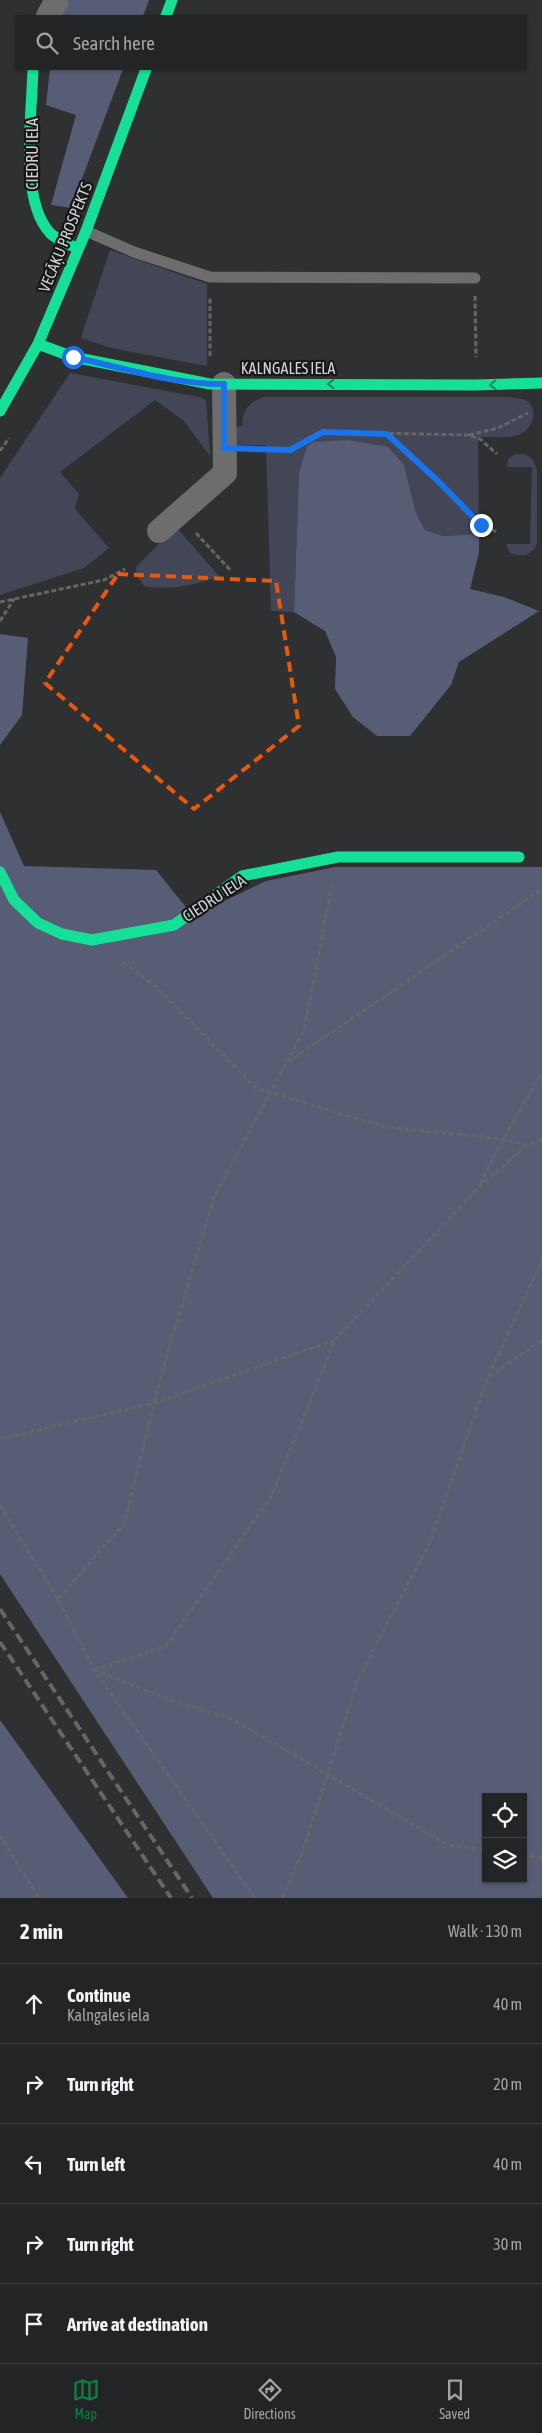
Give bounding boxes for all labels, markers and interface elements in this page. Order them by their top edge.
search box [15,15,527,70]
icon: search [33,29,61,57]
text: Search here [73,32,155,54]
street label: CIEDRU IELA [23,118,41,190]
street label: VECĀĶU PROSPEKTS [35,179,96,295]
route start [62,346,85,369]
street label: KALNGALES IELA [241,359,335,377]
one-way arrow [327,379,334,389]
one-way arrow [489,380,497,390]
route end [470,514,493,537]
street label: CIEDRU IELA [179,871,249,925]
map controls [482,1793,527,1883]
button: locate [482,1793,527,1838]
button: layers [482,1838,527,1883]
text: 2 min [20,1919,63,1943]
text: Walk · 130 m [448,1922,522,1940]
text: Continue [67,1984,131,2006]
icon: ahead [20,1990,48,2018]
text: 40 m [493,1995,522,2013]
text: Kalngales iela [67,2006,150,2024]
icon: right [20,2070,48,2098]
text: Turn right [67,2073,134,2095]
text: 20 m [493,2075,522,2093]
icon: left [20,2150,48,2178]
text: Turn left [67,2153,125,2175]
text: 40 m [493,2155,522,2173]
icon: right [20,2230,48,2258]
text: Turn right [67,2233,134,2255]
text: 30 m [493,2235,522,2253]
icon: arrive [20,2310,48,2338]
text: Arrive at destination [67,2313,208,2335]
tab: Map [72,2376,100,2422]
tab: Directions [243,2376,296,2422]
tab: Saved [439,2376,470,2422]

